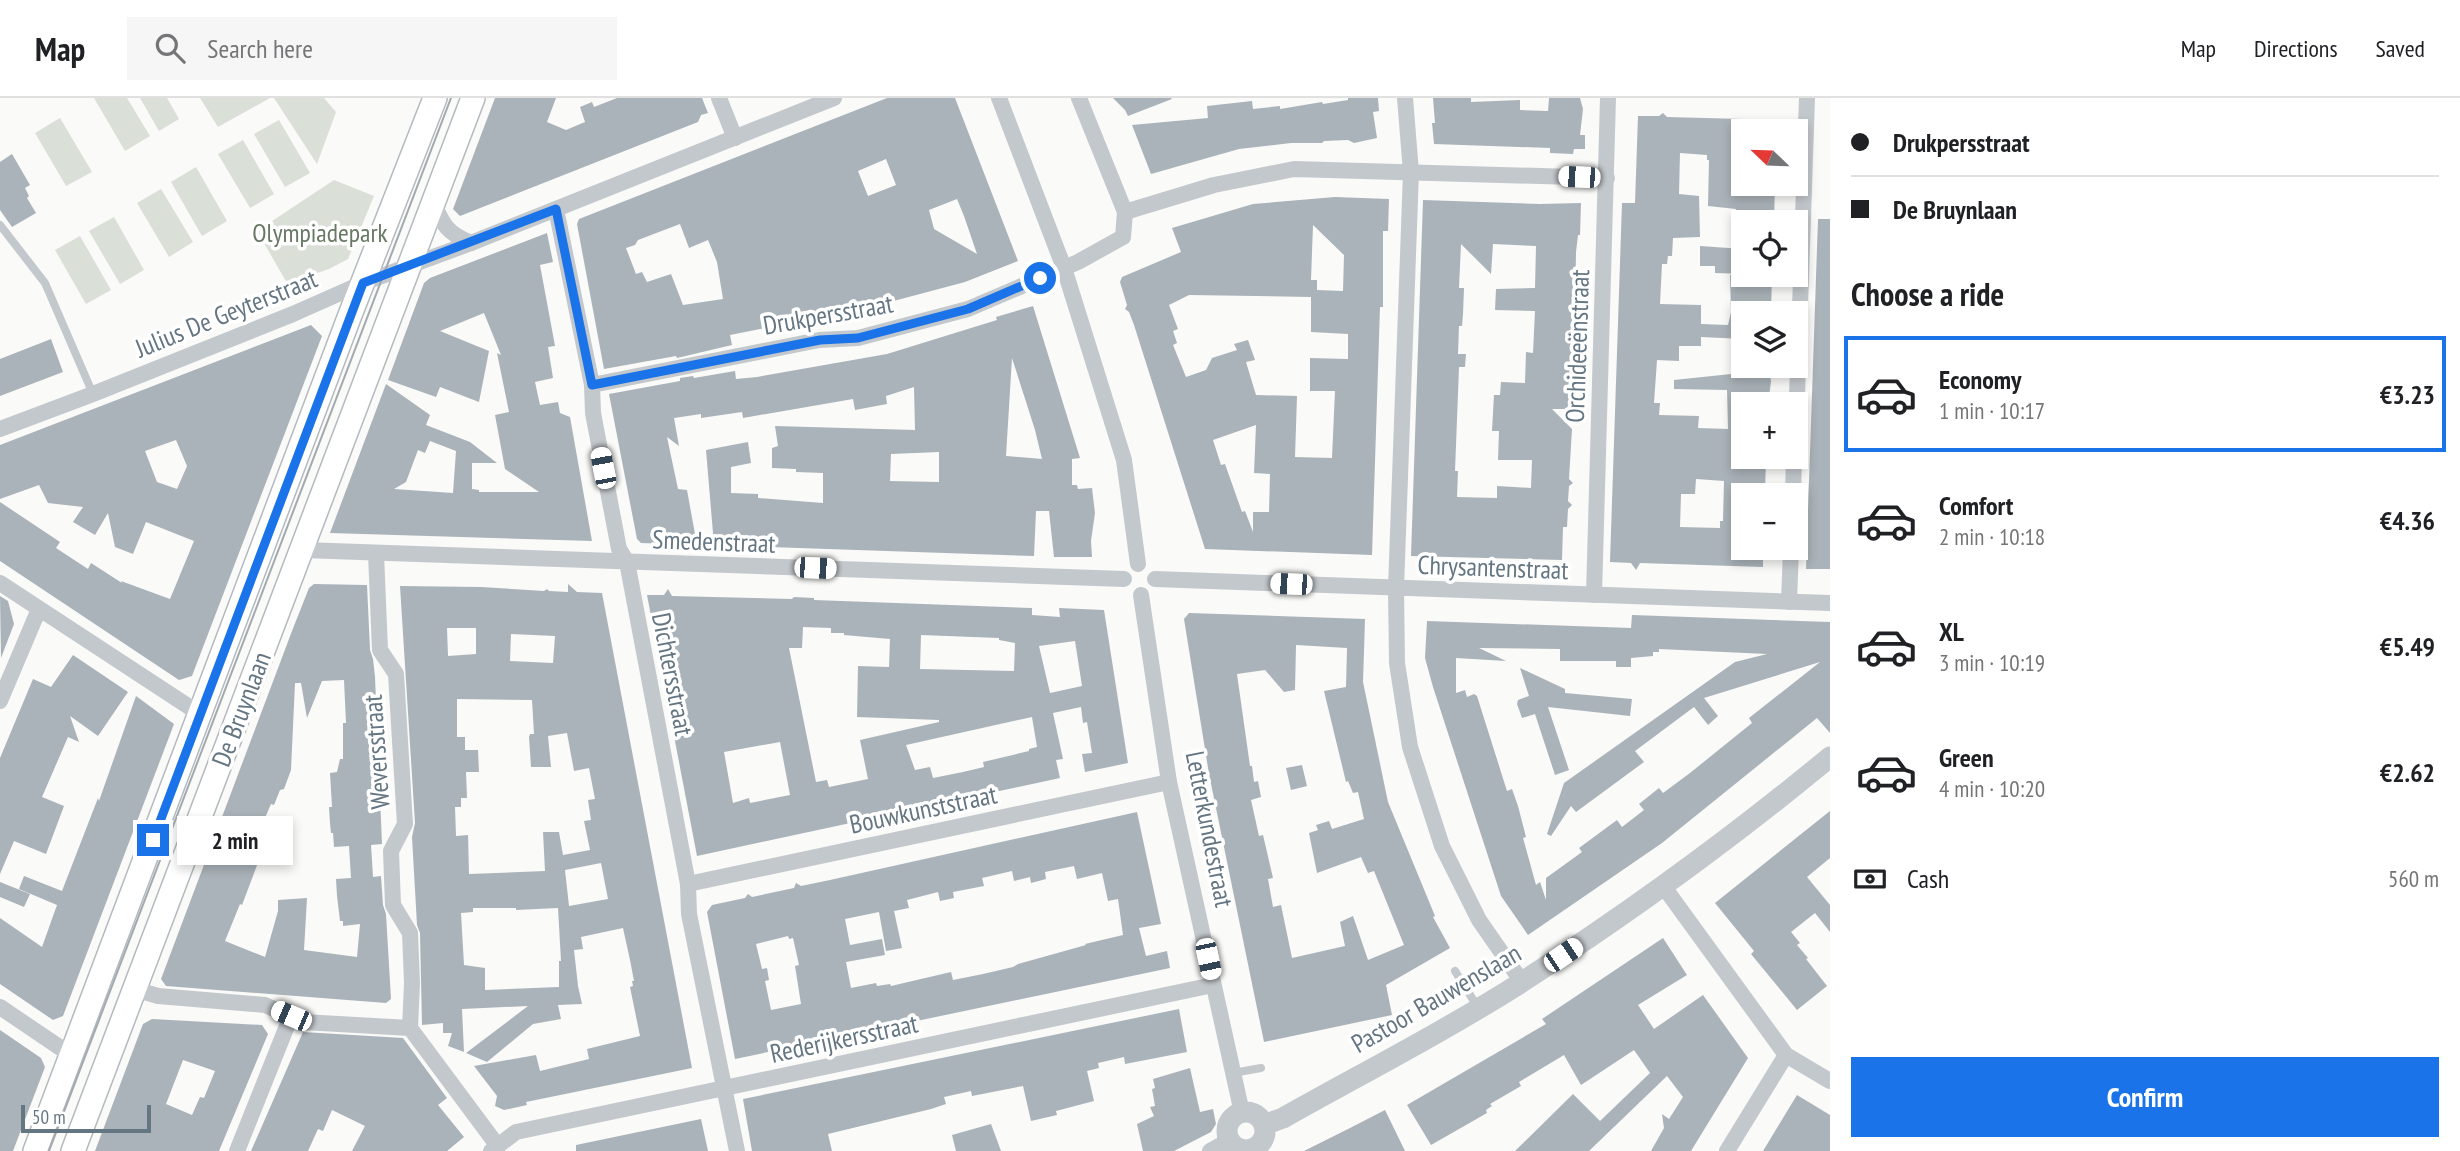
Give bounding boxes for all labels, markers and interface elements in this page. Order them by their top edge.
search box [127,17,617,80]
text: Map [35,27,85,70]
icon: search [151,29,189,67]
text: Search here [207,32,313,65]
text: Map [2181,33,2216,64]
text: Directions [2254,33,2338,64]
text: Saved [2376,33,2425,64]
north arrow [1731,119,1808,196]
map controls [1731,119,1808,560]
text: Drukpersstraat [1893,126,2030,159]
car [1558,166,1601,188]
text: De Bruynlaan [1893,193,2017,226]
button: locate [1731,210,1808,287]
park label: Olympiadepark [252,216,388,249]
street label: Julius De Geyterstraat [129,261,322,365]
route start [1024,262,1056,294]
street label: Orchideeënstraat [1558,269,1596,423]
text: Choose a ride [1851,273,2004,315]
street label: Drukpersstraat [761,286,895,342]
button: layers [1731,301,1808,378]
icon: car [1855,363,1918,426]
text: Economy [1939,363,2021,396]
text: €3.23 [2380,378,2435,411]
button: + [1731,392,1808,469]
text: 1 min · 10:17 [1939,396,2045,425]
car [589,445,618,491]
button: − [1731,483,1808,560]
icon: car [1855,489,1918,552]
text: Comfort [1939,489,2013,522]
text: €4.36 [2380,504,2435,537]
street label: Smedenstraat [652,522,776,560]
text: 2 min · 10:18 [1939,522,2045,551]
street label: Chrysantenstraat [1417,548,1569,586]
car [794,557,837,579]
car [1270,573,1313,595]
street label: Dichtersstraat [645,610,701,738]
icon: car [1855,615,1918,678]
text: XL [1939,615,1964,648]
text: €5.49 [2380,630,2435,663]
street label: De Bruynlaan [204,647,278,771]
text: 3 min · 10:19 [1939,648,2045,677]
street label: Weversstraat [356,694,396,810]
icon: car [1855,741,1918,804]
text: Green [1939,741,1994,774]
street label: Letterkundestraat [1179,748,1241,910]
text: €2.62 [2380,756,2435,789]
text: 4 min · 10:20 [1939,774,2045,803]
street label: Bouwkunststraat [846,777,1000,841]
callout: 2 min [178,816,293,864]
route end [137,824,169,856]
text: 2 min [212,826,258,855]
icon: cash [1851,860,1889,898]
text: Cash [1907,862,1949,895]
text: 560 m [2388,864,2439,893]
car [1540,935,1587,975]
car [1194,936,1223,982]
street label: Pastoor Bauwenslaan [1345,936,1527,1060]
car [268,998,315,1034]
street label: Rederijkersstraat [767,1006,921,1070]
button: Confirm [1851,1057,2439,1137]
scale bar [21,1102,150,1134]
text: 50 m [32,1105,66,1129]

